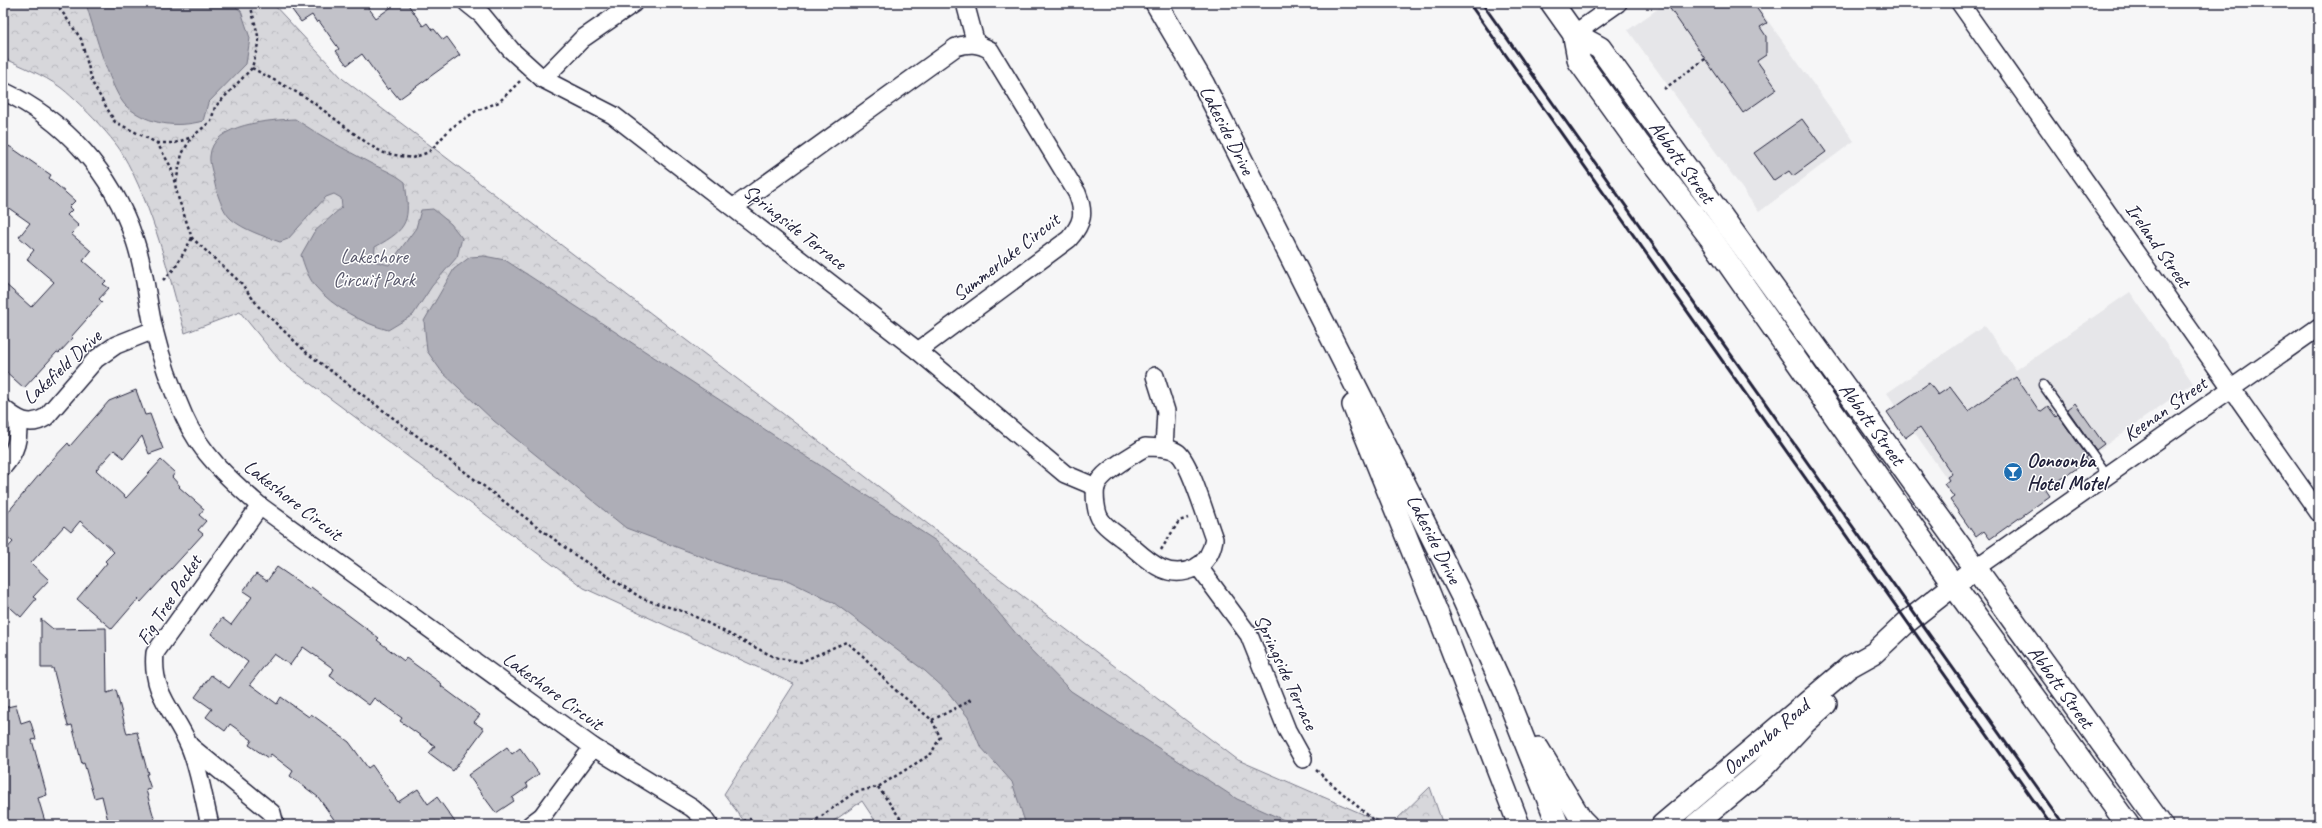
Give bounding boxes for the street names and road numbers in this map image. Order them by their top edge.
street label: Lakeside Drive [1194,81,1261,180]
street label: Abbott Street [1644,116,1722,210]
street label: Springside Terrace [738,179,853,276]
street label: Ireland Street [2120,198,2198,294]
street label: Summerlake Circuit [947,206,1067,307]
street label: Lakefield Drive [17,323,108,410]
street label: Keenan Street [2118,370,2214,447]
street label: Abbott Street [1834,378,1912,472]
street label: Lakeshore Circuit [239,454,349,548]
street label: Lakeside Drive [1401,490,1468,589]
street label: Fig Tree Pocket [131,548,209,650]
street label: Springside Terrace [1248,610,1324,735]
street label: Abbott Street [2023,641,2101,735]
street label: Lakeshore Circuit [498,646,610,737]
street label: Oonoonba Road [1718,692,1817,780]

